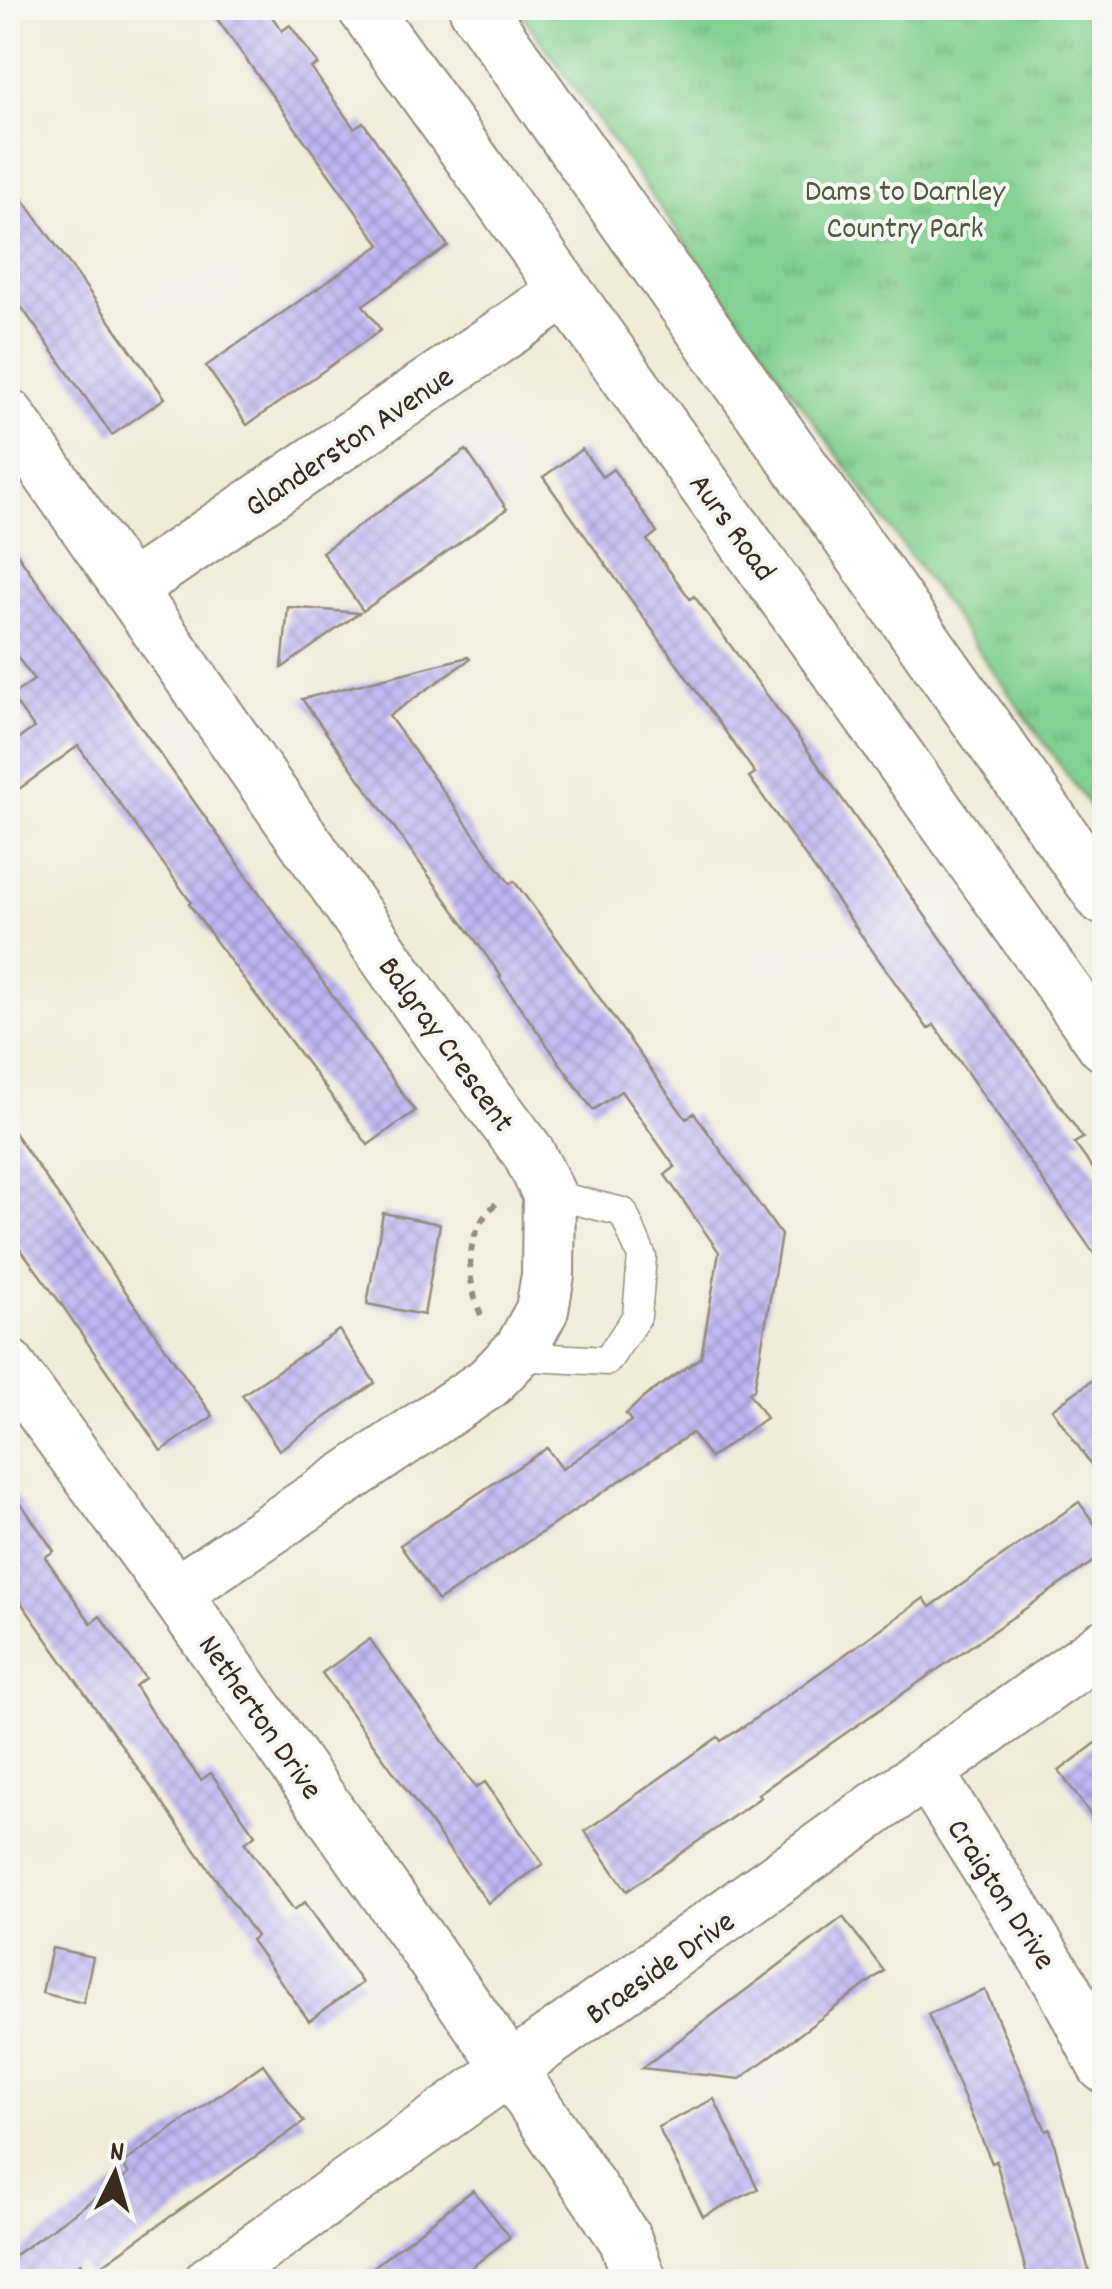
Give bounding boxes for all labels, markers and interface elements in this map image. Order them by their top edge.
park label: Dams to Darnley Country Park [805,171,1006,254]
street label: Glanderston Avenue [237,357,465,531]
street label: Aurs Road [675,465,785,593]
street label: Balgray Crescent [364,948,524,1144]
street label: Netherton Drive [184,1627,332,1811]
street label: Craigton Drive [933,1811,1065,1981]
street label: Braeside Drive [578,1901,746,2039]
north arrow [65,2124,165,2224]
text: N [108,2134,125,2175]

